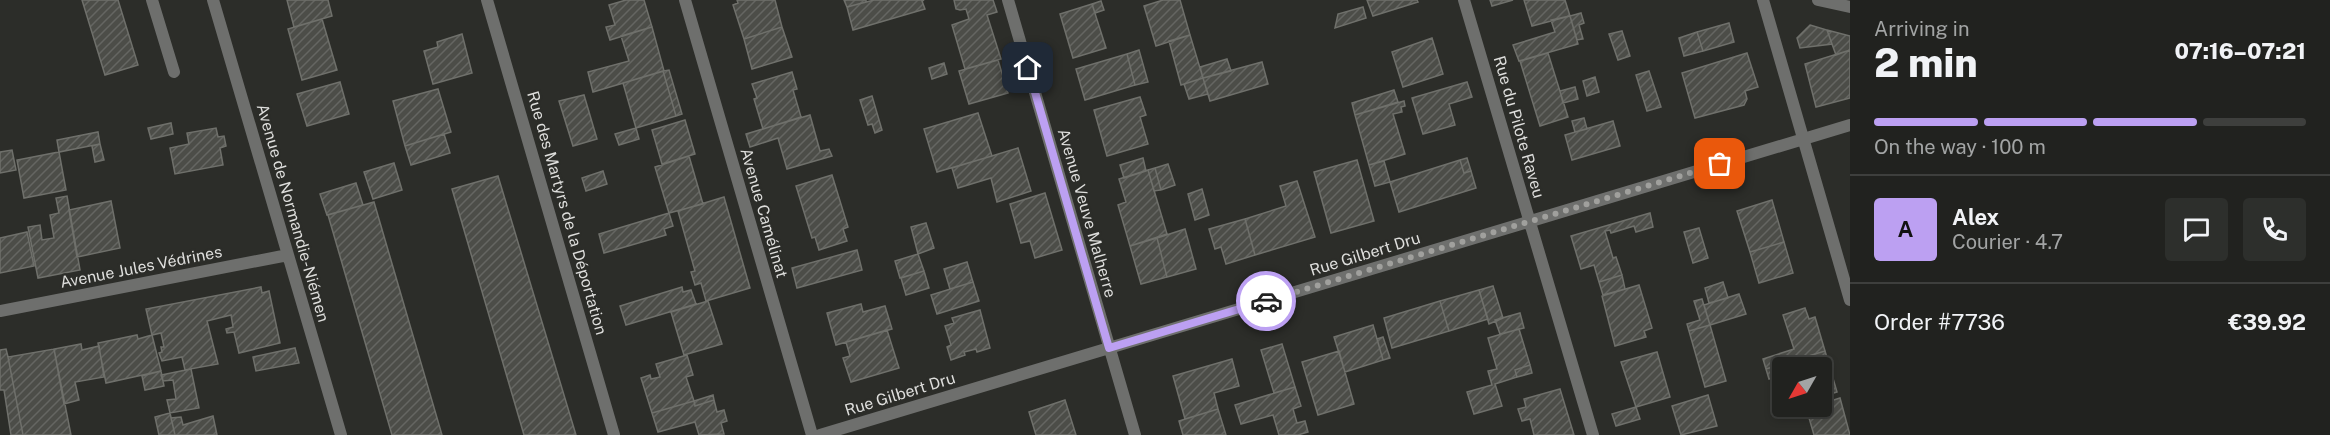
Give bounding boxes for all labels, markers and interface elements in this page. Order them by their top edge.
text: Arriving in [1874,17,1969,41]
text: 07:16–07:21 [2174,38,2306,64]
text: 2 min [1874,40,1978,86]
pin [1002,42,1053,93]
icon: home [1011,51,1044,84]
street label: Rue du Pilote Raveu [1490,54,1548,200]
street label: Rue des Martyrs de la Déportation [523,89,611,337]
street label: Avenue de Normandie-Niémen [253,102,333,324]
street label: Avenue Veuve Malherre [1054,126,1120,300]
text: On the way · 100 m [1874,135,2046,159]
pin [1694,138,1745,189]
street label: Avenue Camélinat [736,146,792,280]
icon: bag [1703,147,1736,180]
button: chat [2165,198,2228,261]
button: phone [2243,198,2306,261]
text: Alex [1952,204,1999,230]
text: A [1898,216,1913,242]
street label: Rue Gilbert Dru [1307,228,1423,280]
text: Courier · 4.7 [1952,230,2063,254]
street label: Avenue Jules Védrines [58,242,224,292]
courier [1236,271,1296,331]
icon: car [1250,285,1283,318]
text: Order #7736 [1874,309,2005,335]
text: €39.92 [2228,309,2306,335]
north arrow [1772,357,1832,417]
map controls [1772,357,1832,417]
street label: Rue Gilbert Dru [842,368,958,420]

